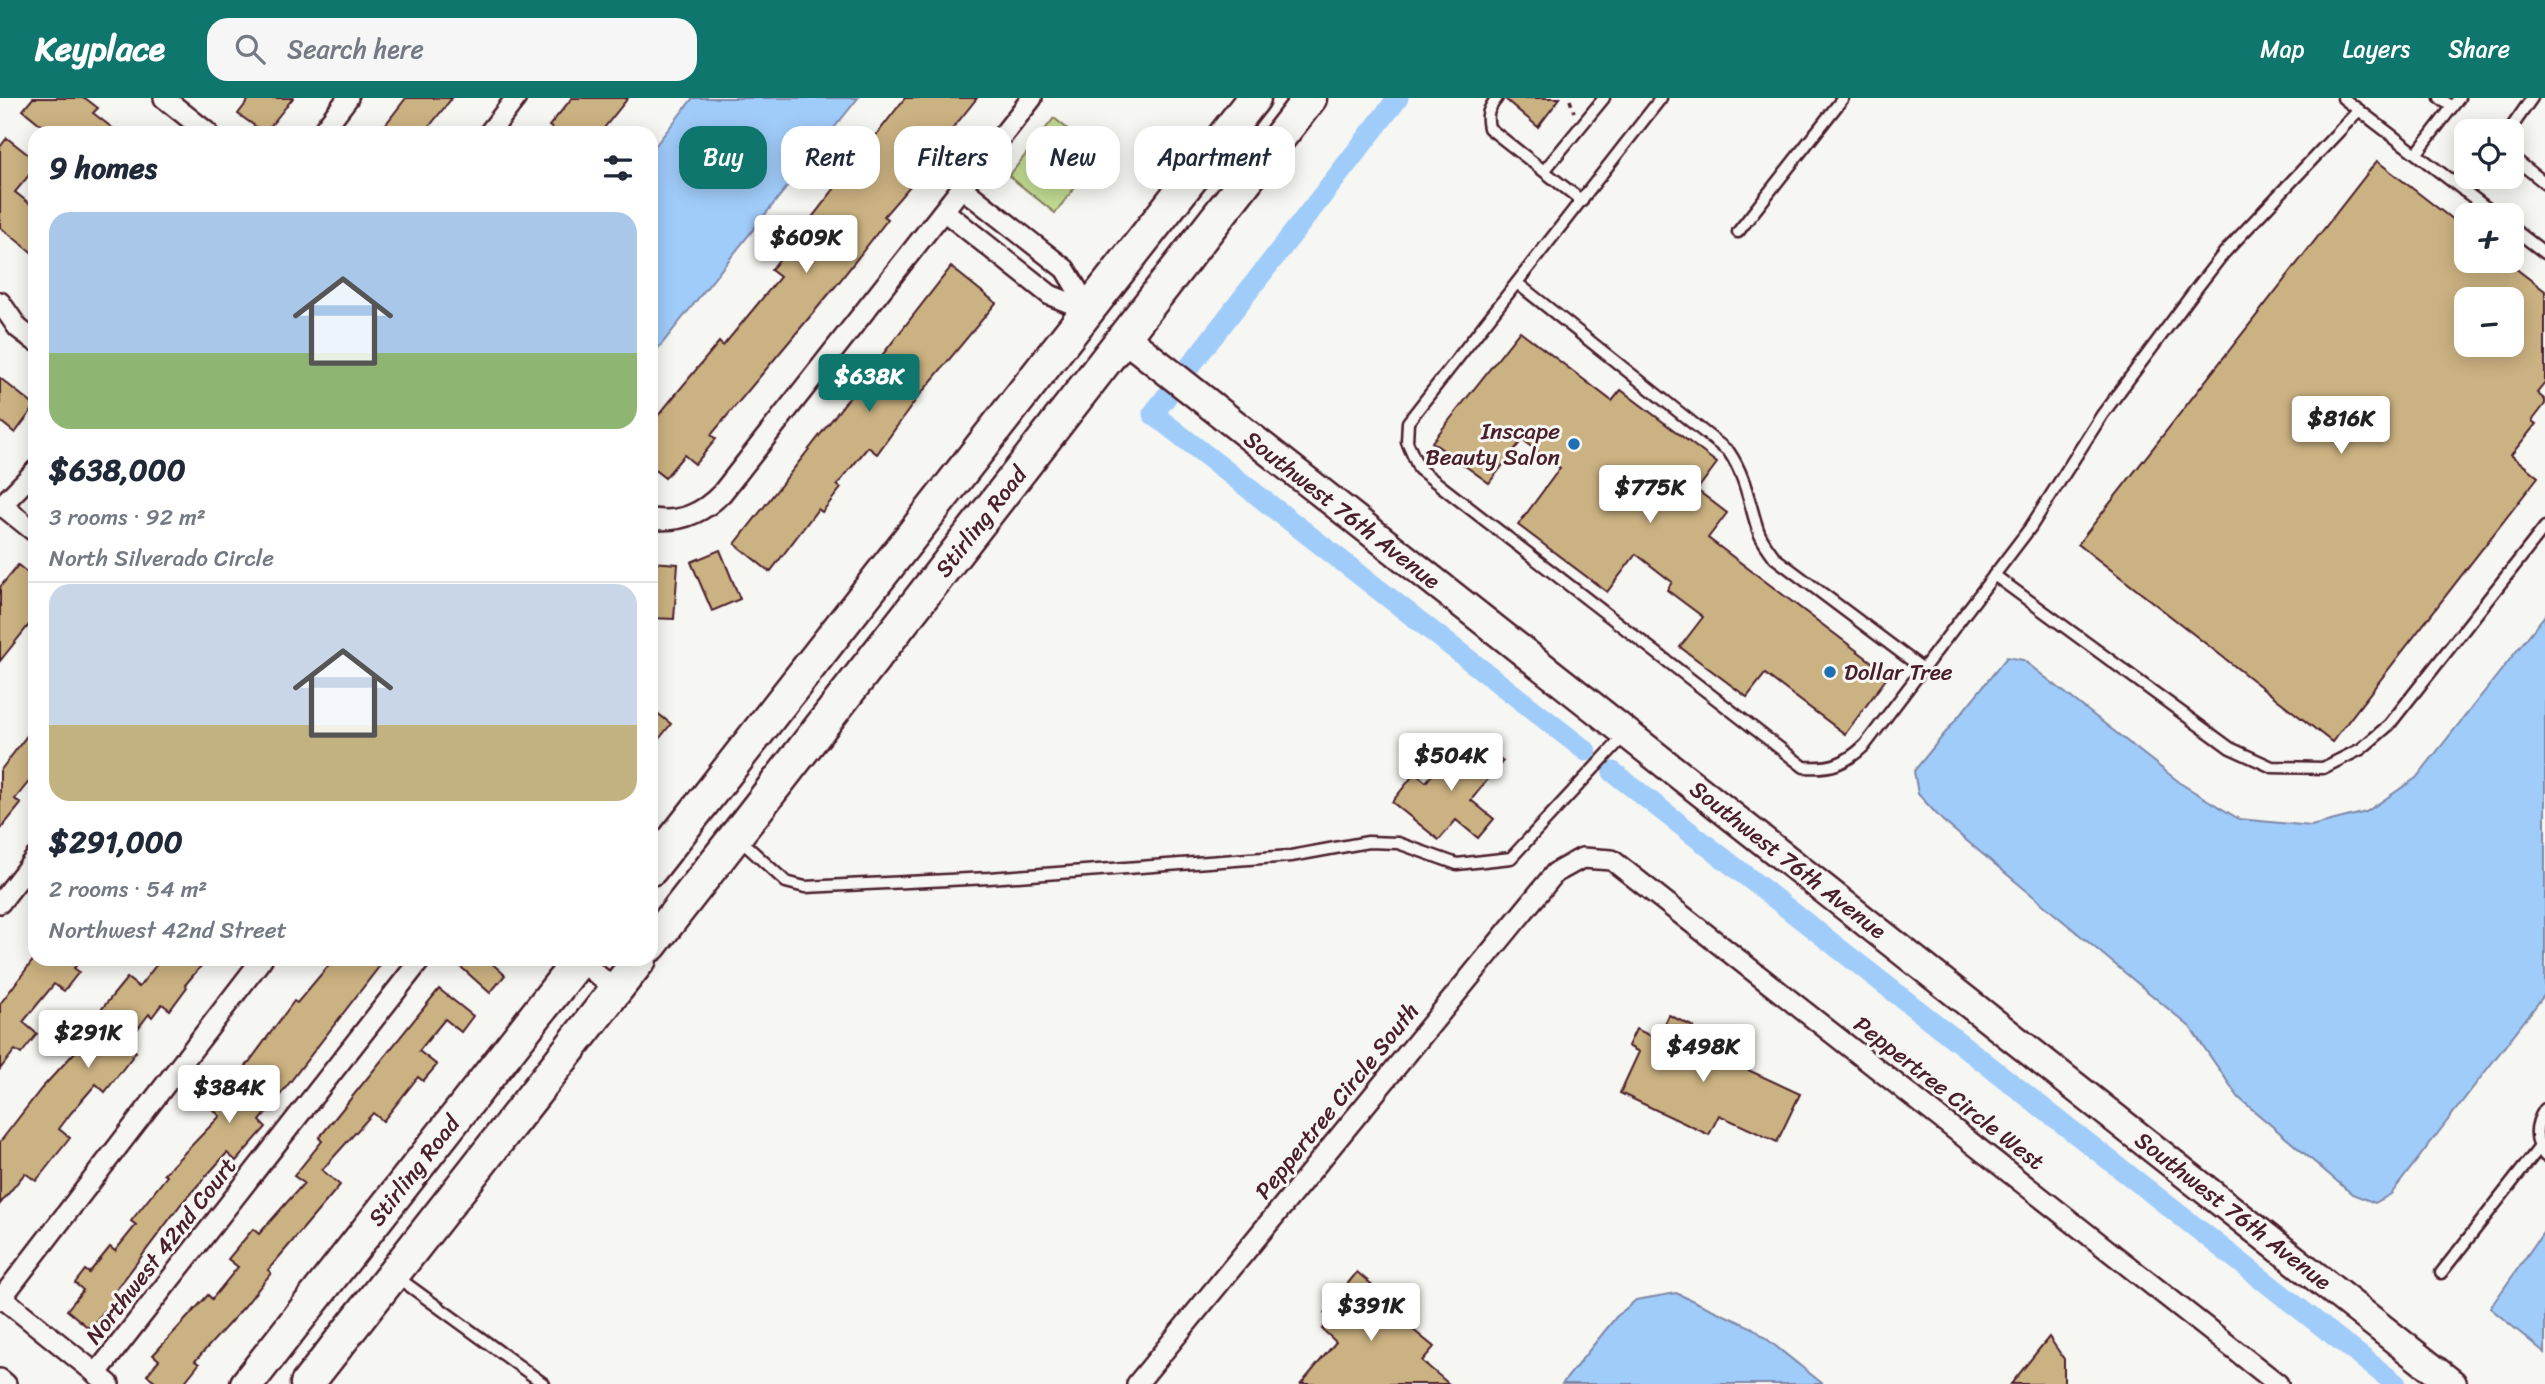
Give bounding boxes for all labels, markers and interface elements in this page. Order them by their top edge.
search box [207,18,697,81]
text: Keyplace [35,20,165,78]
text: Search here [287,26,424,72]
text: Map [2260,28,2305,70]
text: Layers [2343,28,2410,70]
text: Share [2448,28,2510,70]
icon: search [231,30,269,68]
map controls [2454,119,2524,357]
button: locate [2454,119,2524,189]
chip: Buy [679,126,767,189]
chip: Rent [781,126,880,189]
chip: Filters [894,126,1012,189]
chip: New [1026,126,1120,189]
chip: Apartment [1134,126,1295,189]
text: 9 homes [49,141,157,195]
icon: filters [599,149,637,187]
button: + [2454,203,2524,273]
pin: $609K [757,216,855,275]
text: $609K [770,217,842,258]
icon: home [280,258,406,384]
button: − [2454,287,2524,357]
pin: $638K [820,354,918,414]
text: $638K [834,356,904,397]
pin: $816K [2292,396,2390,456]
text: $816K [2308,398,2374,439]
place label: Inscape Beauty Salon [1425,411,1560,478]
street label: Southwest 76th Avenue [1234,420,1450,600]
marker: Inscape Beauty Salon [1566,436,1582,452]
text: $638,000 [49,443,186,497]
street label: Stirling Road [924,456,1039,587]
pin: $775K [1601,466,1699,525]
text: $775K [1615,467,1685,508]
text: 3 rooms · 92 m² [49,497,206,538]
text: North Silverado Circle [49,538,274,579]
icon: home [280,630,406,756]
place label: Dollar Tree [1844,652,1953,693]
marker: Dollar Tree [1822,664,1838,680]
pin: $504K [1402,734,1500,793]
text: $504K [1415,735,1487,776]
street label: Southwest 76th Avenue [1680,770,1896,950]
text: $291,000 [49,815,183,869]
text: 2 rooms · 54 m² [49,869,207,910]
text: Northwest 42nd Street [49,910,287,951]
street label: Peppertree Circle South [1244,993,1430,1209]
street label: Peppertree Circle West [1844,1005,2054,1181]
pin: $291K [39,1010,137,1070]
text: $291K [55,1012,121,1053]
pin: $498K [1654,1024,1752,1084]
text: $498K [1667,1026,1739,1067]
pin: $384K [180,1066,278,1125]
text: $384K [194,1067,264,1108]
street label: Stirling Road [357,1105,472,1236]
street label: Southwest 76th Avenue [2125,1121,2341,1301]
street label: Northwest 42nd Court [74,1148,248,1354]
pin: $391K [1322,1284,1420,1343]
text: $391K [1338,1285,1404,1326]

